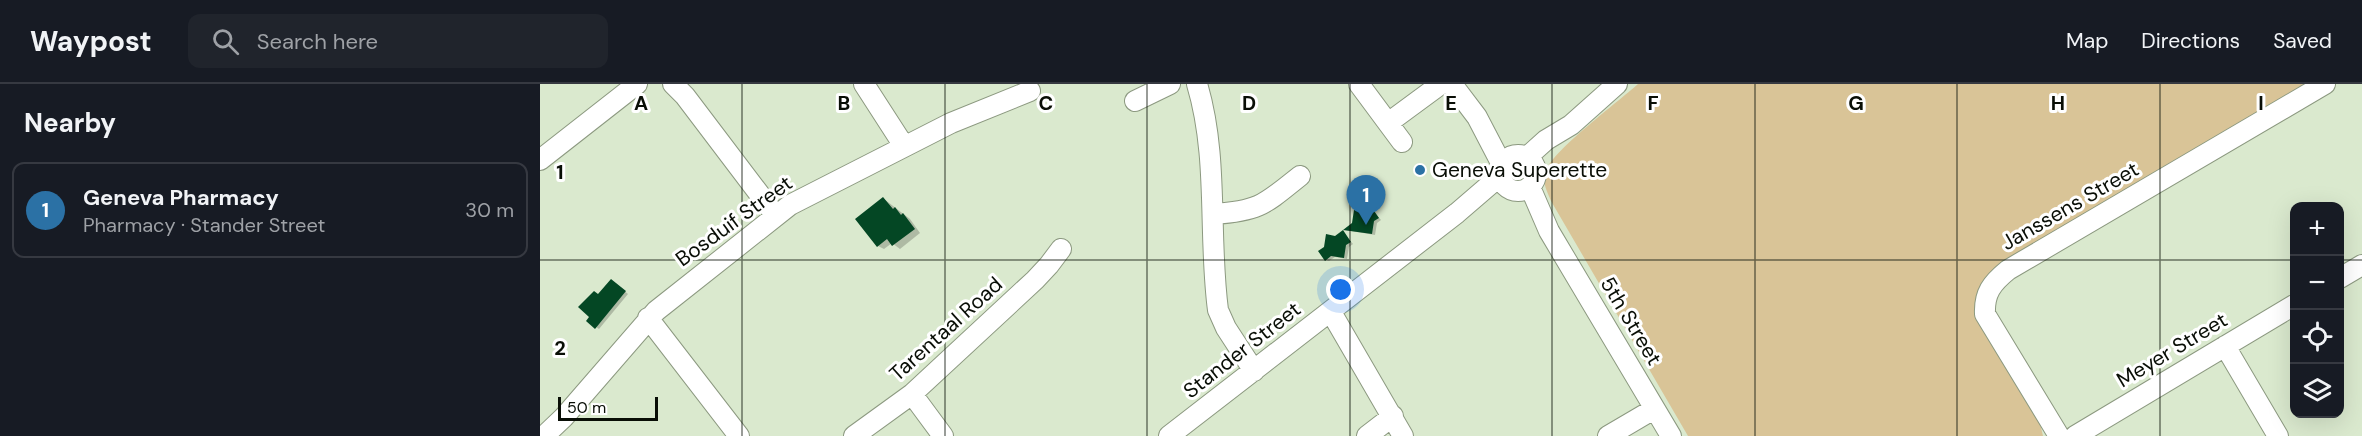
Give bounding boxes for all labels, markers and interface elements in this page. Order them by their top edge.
search box [188,14,608,68]
text: Waypost [30,23,152,60]
icon: search [209,25,242,58]
text: Search here [257,27,378,56]
text: Map [2066,27,2108,55]
text: Directions [2141,27,2240,55]
text: Saved [2273,27,2332,55]
text: A [634,90,648,116]
text: B [838,90,850,116]
text: C [1039,90,1053,116]
text: D [1242,90,1256,116]
text: E [1445,90,1457,116]
text: F [1647,90,1659,116]
text: G [1848,90,1864,116]
text: H [2051,90,2065,116]
text: I [2258,90,2264,116]
text: Nearby [24,106,116,140]
street label: Janssens Street [1996,155,2144,257]
place label: Geneva Superette [1432,156,1607,184]
text: 1 [556,159,564,185]
marker: Geneva Superette [1413,163,1427,177]
street label: Bosduif Street [670,169,798,273]
pin: 1 [1346,176,1386,225]
text: Geneva Pharmacy [83,183,279,212]
text: 1 [42,197,49,223]
text: 30 m [465,197,514,223]
map controls [2290,202,2344,418]
button: + [2290,202,2344,256]
text: Pharmacy · Stander Street [83,212,325,238]
button: − [2290,256,2344,310]
street label: Tarentaal Road [883,271,1009,387]
street label: 5th Street [1594,272,1668,370]
your location [1326,275,1355,304]
street label: Stander Street [1177,295,1307,405]
street label: Meyer Street [2111,306,2233,394]
button: locate [2290,310,2344,364]
text: 2 [554,335,566,361]
button: layers [2290,364,2344,418]
scale bar [558,394,658,422]
text: 50 m [567,397,606,418]

